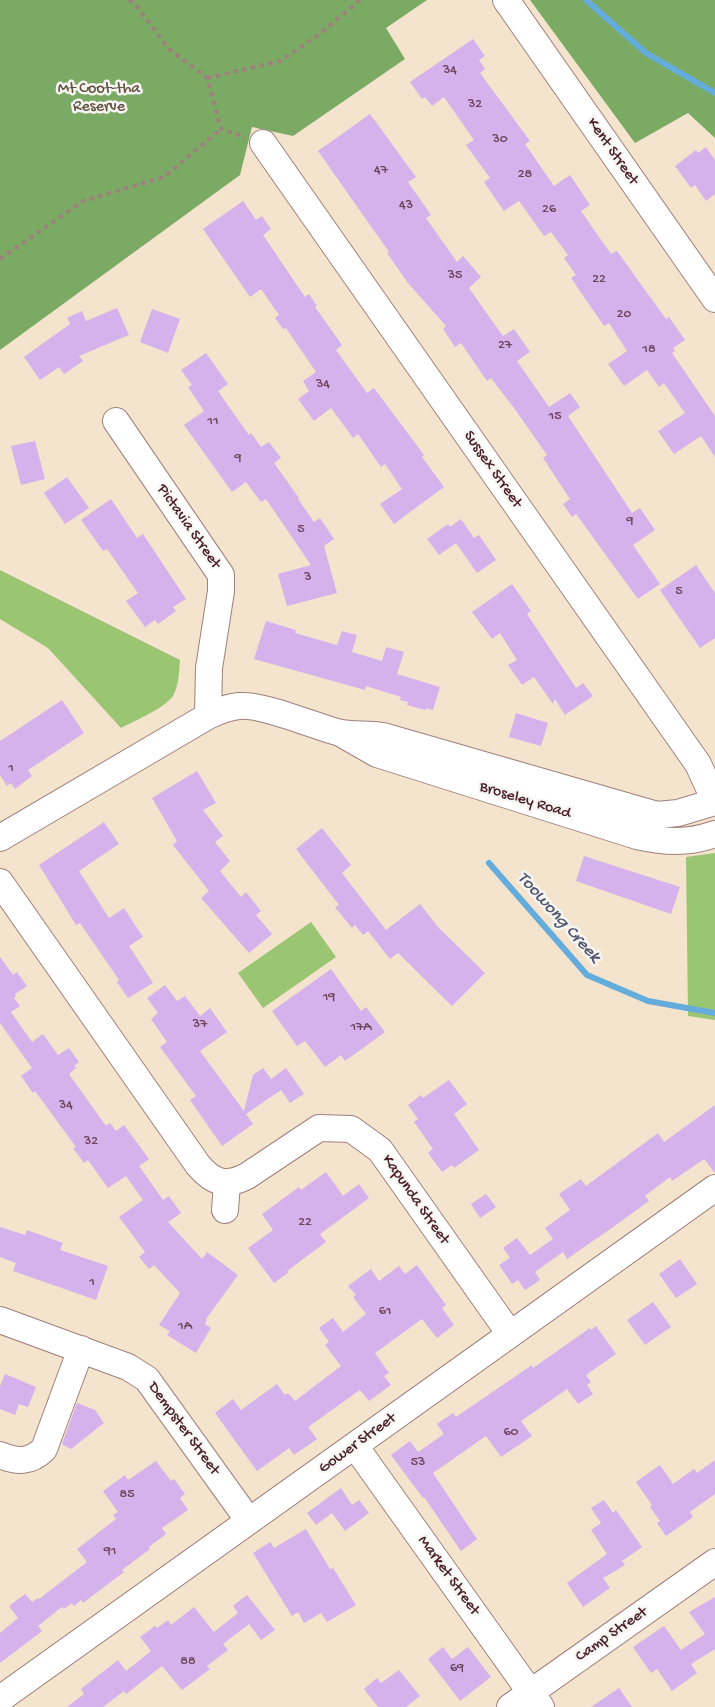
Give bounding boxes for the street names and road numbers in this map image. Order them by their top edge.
street label: Kent Street [582,115,642,189]
street label: Sussex Street [458,428,526,512]
street label: Pictavia Street [152,481,224,573]
street label: Broseley Road [477,778,573,824]
street label: Kapunda Street [377,1151,453,1249]
street label: Dempster Street [143,1379,223,1479]
street label: Gower Street [315,1409,401,1479]
street label: Market Street [413,1532,483,1620]
street label: Camp Street [572,1603,652,1667]

